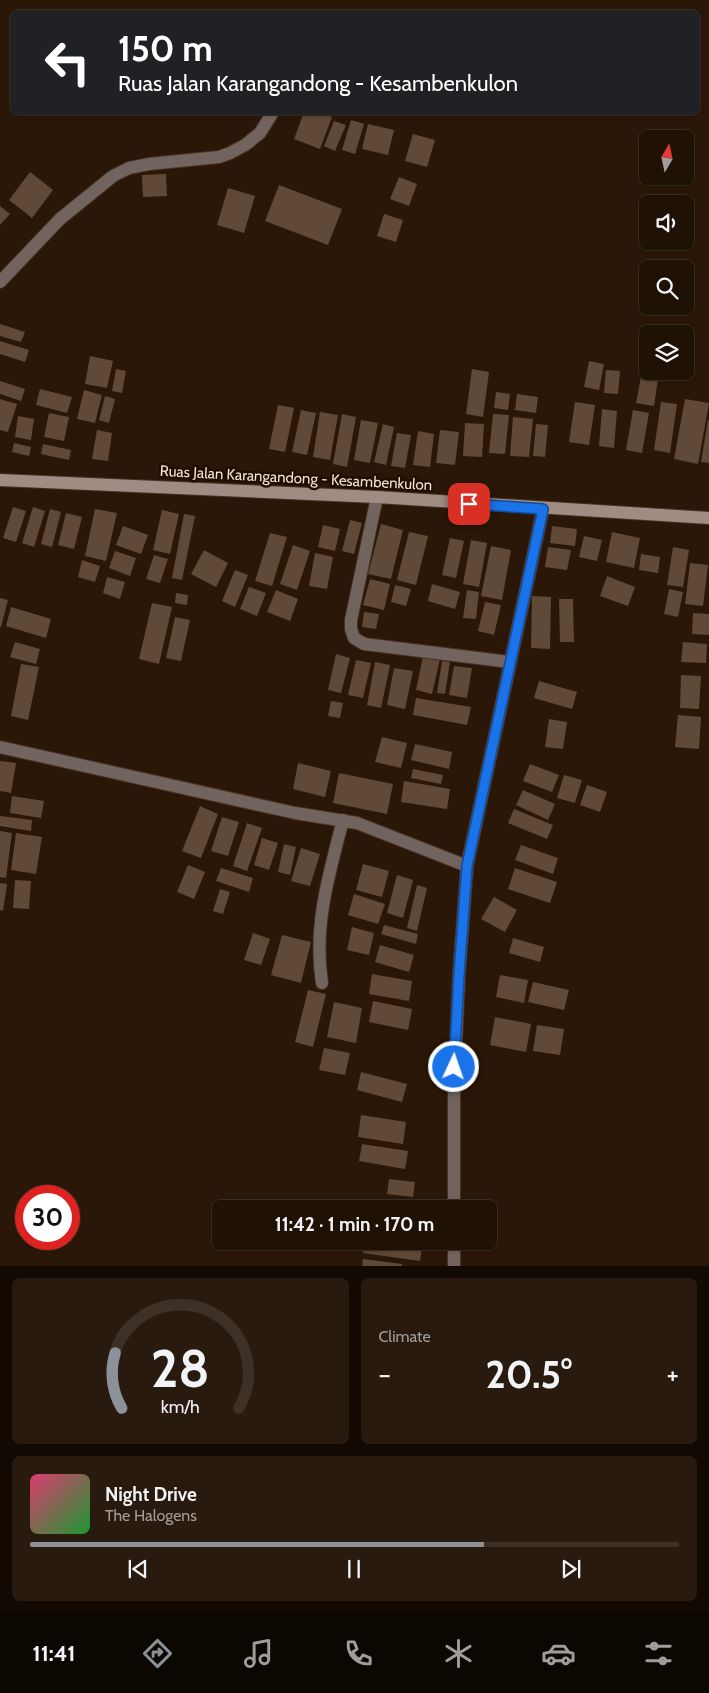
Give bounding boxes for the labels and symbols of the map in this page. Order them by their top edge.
north arrow [639,130,694,185]
street label: Ruas Jalan Karangandong - Kesambenkulon [159,462,433,494]
pin [448,483,490,525]
position arrow [427,1040,479,1092]
speed limit sign: 30 [15,1185,80,1250]

